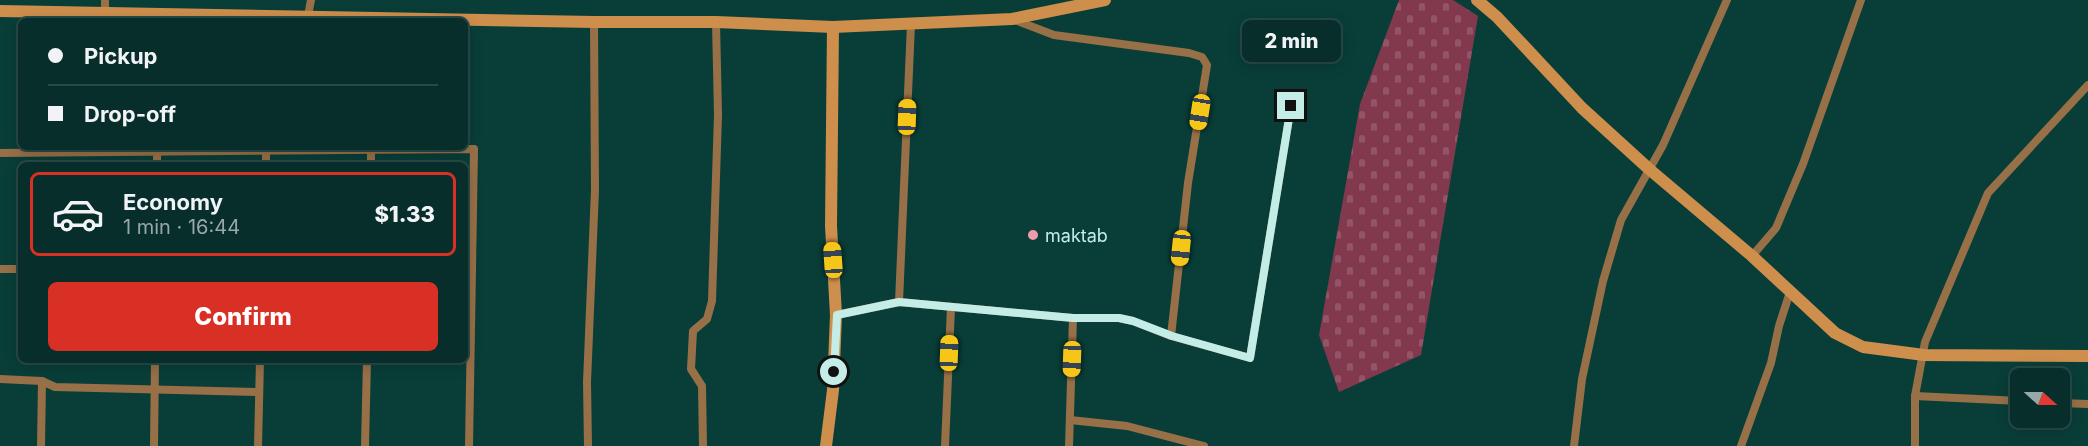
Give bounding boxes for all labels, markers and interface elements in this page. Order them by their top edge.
callout: 2 min [1242,19,1340,61]
text: 2 min [1264,29,1319,53]
text: Pickup [84,43,158,69]
route end [1277,92,1304,119]
car [1188,93,1212,131]
car [897,99,917,135]
text: Drop-off [84,101,176,127]
icon: car [51,187,105,241]
text: Economy [123,189,223,215]
text: $1.33 [375,201,435,227]
text: 1 min · 16:44 [123,215,240,239]
place label: maktab [1045,225,1108,246]
marker: maktab [1026,228,1040,242]
car [1170,229,1192,267]
car [823,241,843,279]
button: Confirm [48,282,438,351]
car [939,335,959,371]
car [1062,341,1082,377]
route start [820,358,847,385]
north arrow [2010,368,2070,428]
map controls [2010,368,2070,428]

